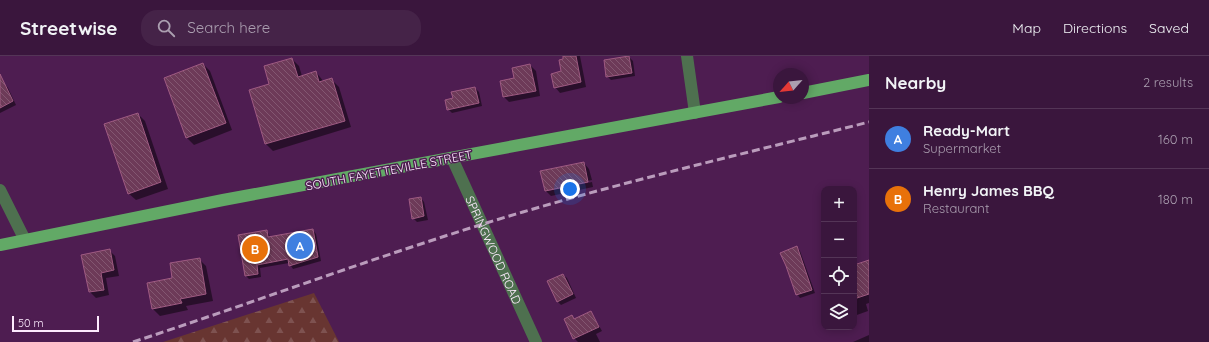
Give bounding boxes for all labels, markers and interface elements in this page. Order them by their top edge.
search box [141,10,421,46]
text: Streetwise [20,16,117,40]
icon: search [155,17,177,39]
text: Search here [187,18,270,37]
text: Map [1012,19,1041,37]
text: Directions [1063,19,1127,37]
text: Saved [1149,19,1189,37]
north arrow [773,68,809,104]
text: Nearby [885,72,946,93]
text: 2 results [1143,74,1193,90]
text: Ready-Mart [923,121,1010,140]
text: A [894,131,902,147]
text: 160 m [1158,131,1193,147]
text: Supermarket [923,140,1001,156]
street label: SOUTH FAYETTEVILLE STREET [304,146,474,194]
your location [560,179,580,199]
text: Henry James BBQ [923,181,1054,200]
map controls [821,186,857,330]
button: + [821,186,857,222]
text: B [894,191,902,207]
text: 180 m [1158,191,1193,207]
street label: SPRINGWOOD ROAD [463,193,525,307]
text: Restaurant [923,200,989,216]
button: − [821,222,857,258]
pin: A [287,231,313,261]
pin: B [242,234,268,264]
button: locate [821,258,857,294]
button: layers [821,294,857,330]
scale bar [12,314,99,333]
text: 50 m [18,316,44,330]

